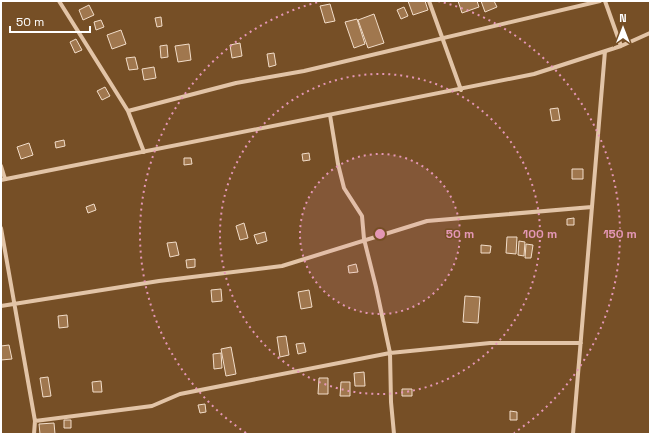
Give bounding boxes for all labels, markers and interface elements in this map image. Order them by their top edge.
scale bar [10,8,90,34]
north arrow [603,8,643,48]
text: N [619,11,627,25]
text: 50 m [16,14,44,30]
text: 50 m [446,226,474,242]
text: 100 m [523,226,557,242]
text: 150 m [603,226,637,242]
centre of rings [373,227,387,241]

